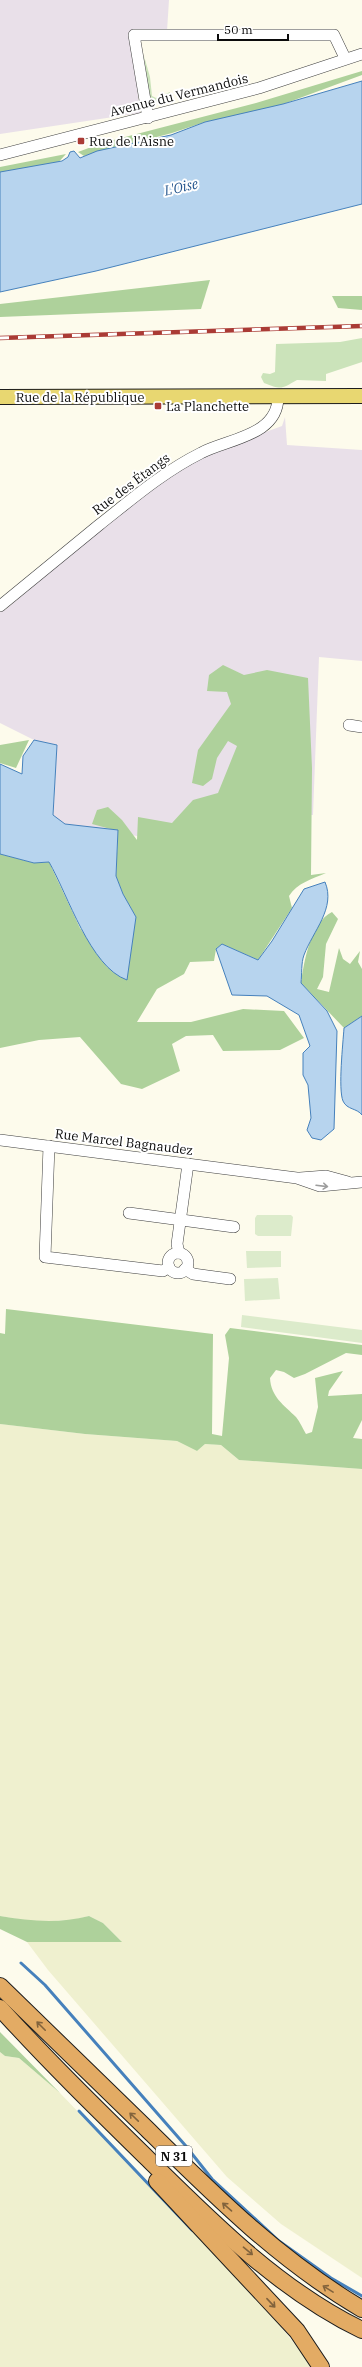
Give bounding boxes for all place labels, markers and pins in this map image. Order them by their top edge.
place label: Rue de l'Aisne [89,133,174,150]
marker: Rue de l'Aisne [76,136,86,146]
place label: La Planchette [166,398,249,415]
marker: La Planchette [153,401,163,411]

